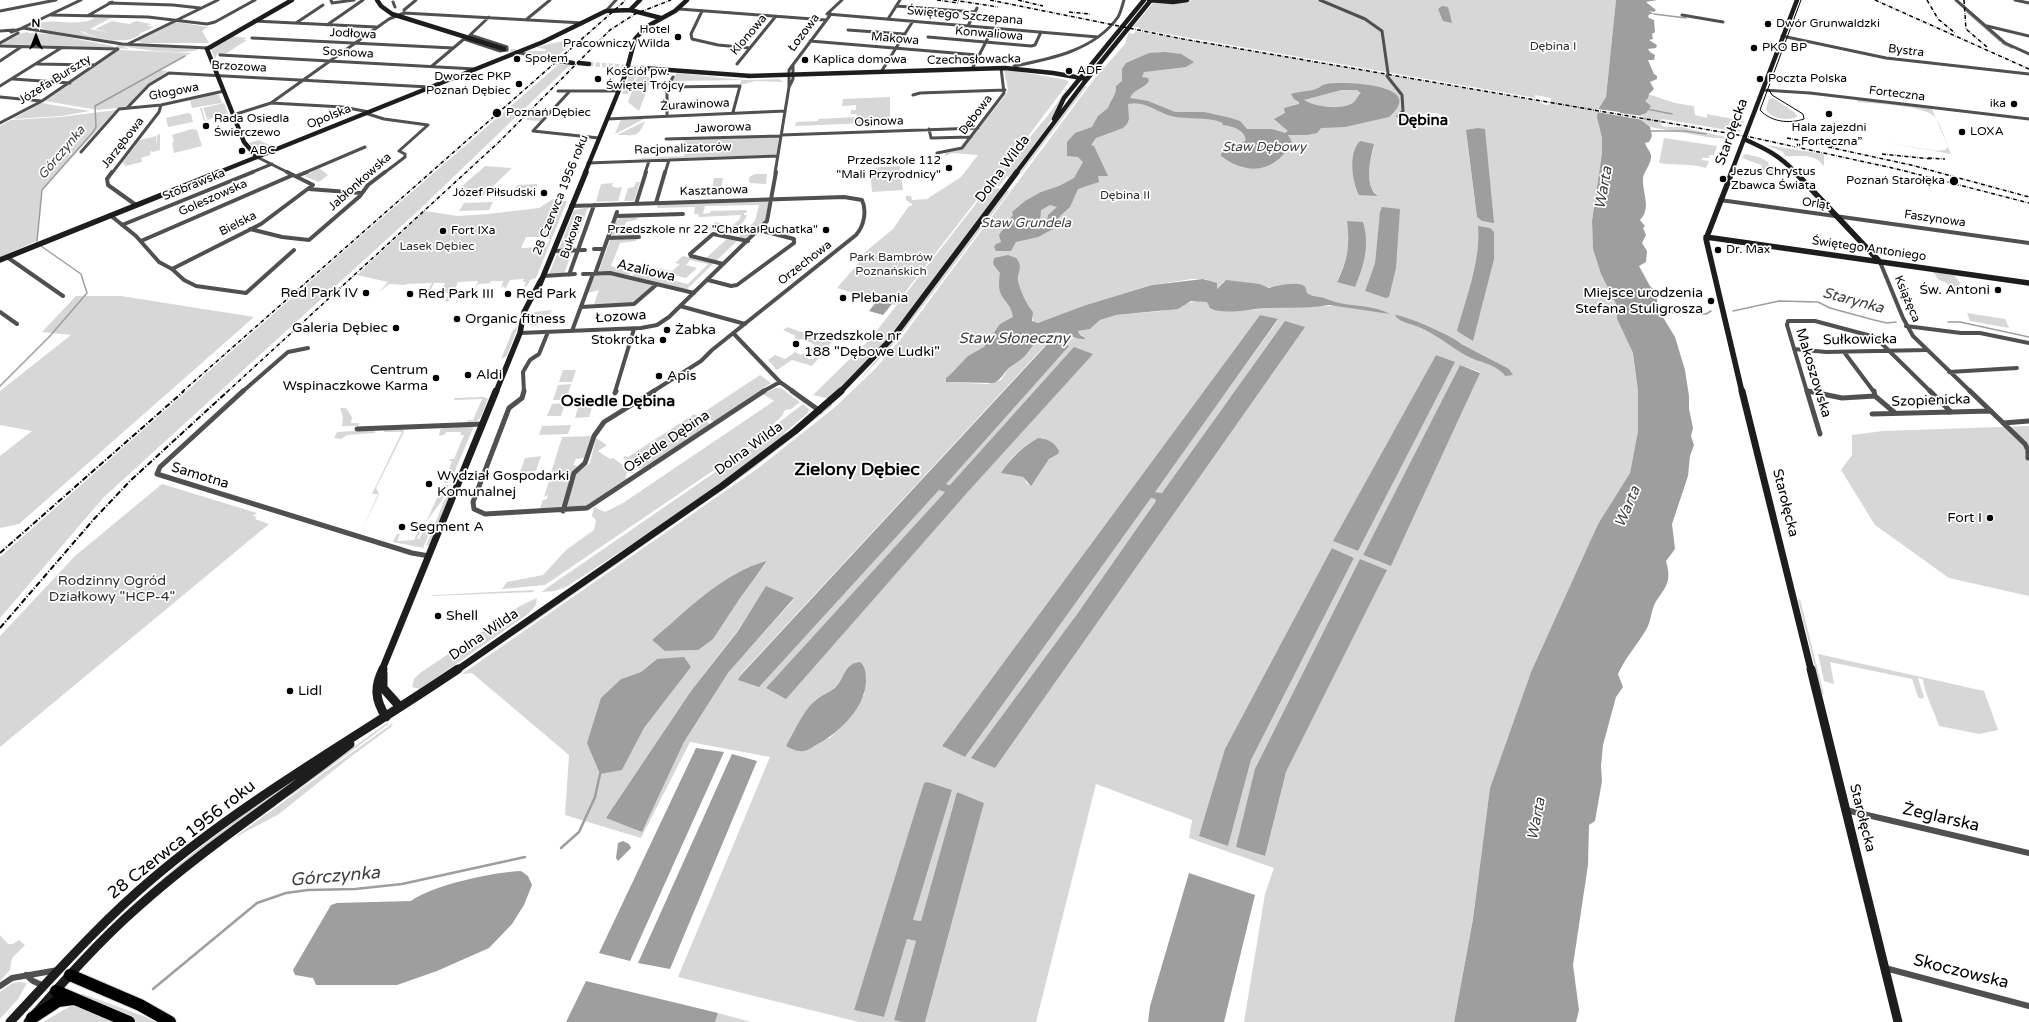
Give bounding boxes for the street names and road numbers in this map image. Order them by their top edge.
street label: Świętego Szczepana [906,4,1024,28]
street label: Łozowa [785,11,823,55]
street label: Klonowa [728,12,770,58]
street label: Konwaliowa [954,24,1024,44]
street label: Jodłowa [329,26,377,42]
street label: Makowa [870,30,920,48]
street label: Bystra [1887,42,1925,60]
street label: Sosnowa [322,44,374,62]
street label: Józefa Burszty [16,52,94,108]
street label: Czechosłowacka [927,52,1021,68]
street label: Brzozowa [211,58,267,76]
street label: Głogowa [148,80,200,104]
street label: Forteczna [1868,83,1926,105]
street label: Dębowa [956,92,996,138]
street label: Żurawinowa [660,96,730,114]
street label: Starołęcka [1712,96,1752,168]
street label: Opolska [305,102,353,132]
street label: Osinowa [854,114,904,130]
street label: Jarzębowa [99,115,147,171]
street label: Jaworowa [694,120,752,136]
street label: Dolna Wilda [972,132,1034,206]
street label: 28 Czerwca 1956 roku [530,133,592,257]
street label: Racjonalizatorów [634,140,732,158]
street label: Jabłonkowska [326,150,394,214]
street label: Stobrawska [161,166,227,204]
street label: Goleszowska [176,176,250,220]
street label: Kasztanowa [679,183,749,199]
street label: Orląt [1801,195,1831,213]
street label: Faszynowa [1903,208,1967,230]
street label: Bielska [217,209,259,239]
street label: Bukowa [558,213,586,261]
street label: Świętego Antoniego [1811,234,1927,264]
street label: Orzechowa [775,238,835,288]
street label: Azaliowa [615,256,677,286]
street label: Książęca [1891,273,1923,325]
street label: Łozowa [595,307,647,327]
street label: Makoszowska [1791,326,1835,420]
street label: Sułkowicka [1823,331,1897,349]
street label: Szopienicka [1891,391,1971,411]
street label: Osiedle Dębina [621,407,713,477]
street label: Dolna Wilda [712,419,786,479]
street label: Samotna [169,459,231,493]
street label: Starołęcka [1768,467,1802,539]
street label: Dolna Wilda [446,606,522,664]
street label: 28 Czerwca 1956 roku [104,776,260,904]
street label: Starołęcka [1845,782,1879,854]
street label: Żeglarska [1901,799,1981,837]
street label: Skoczowska [1911,950,2011,994]

